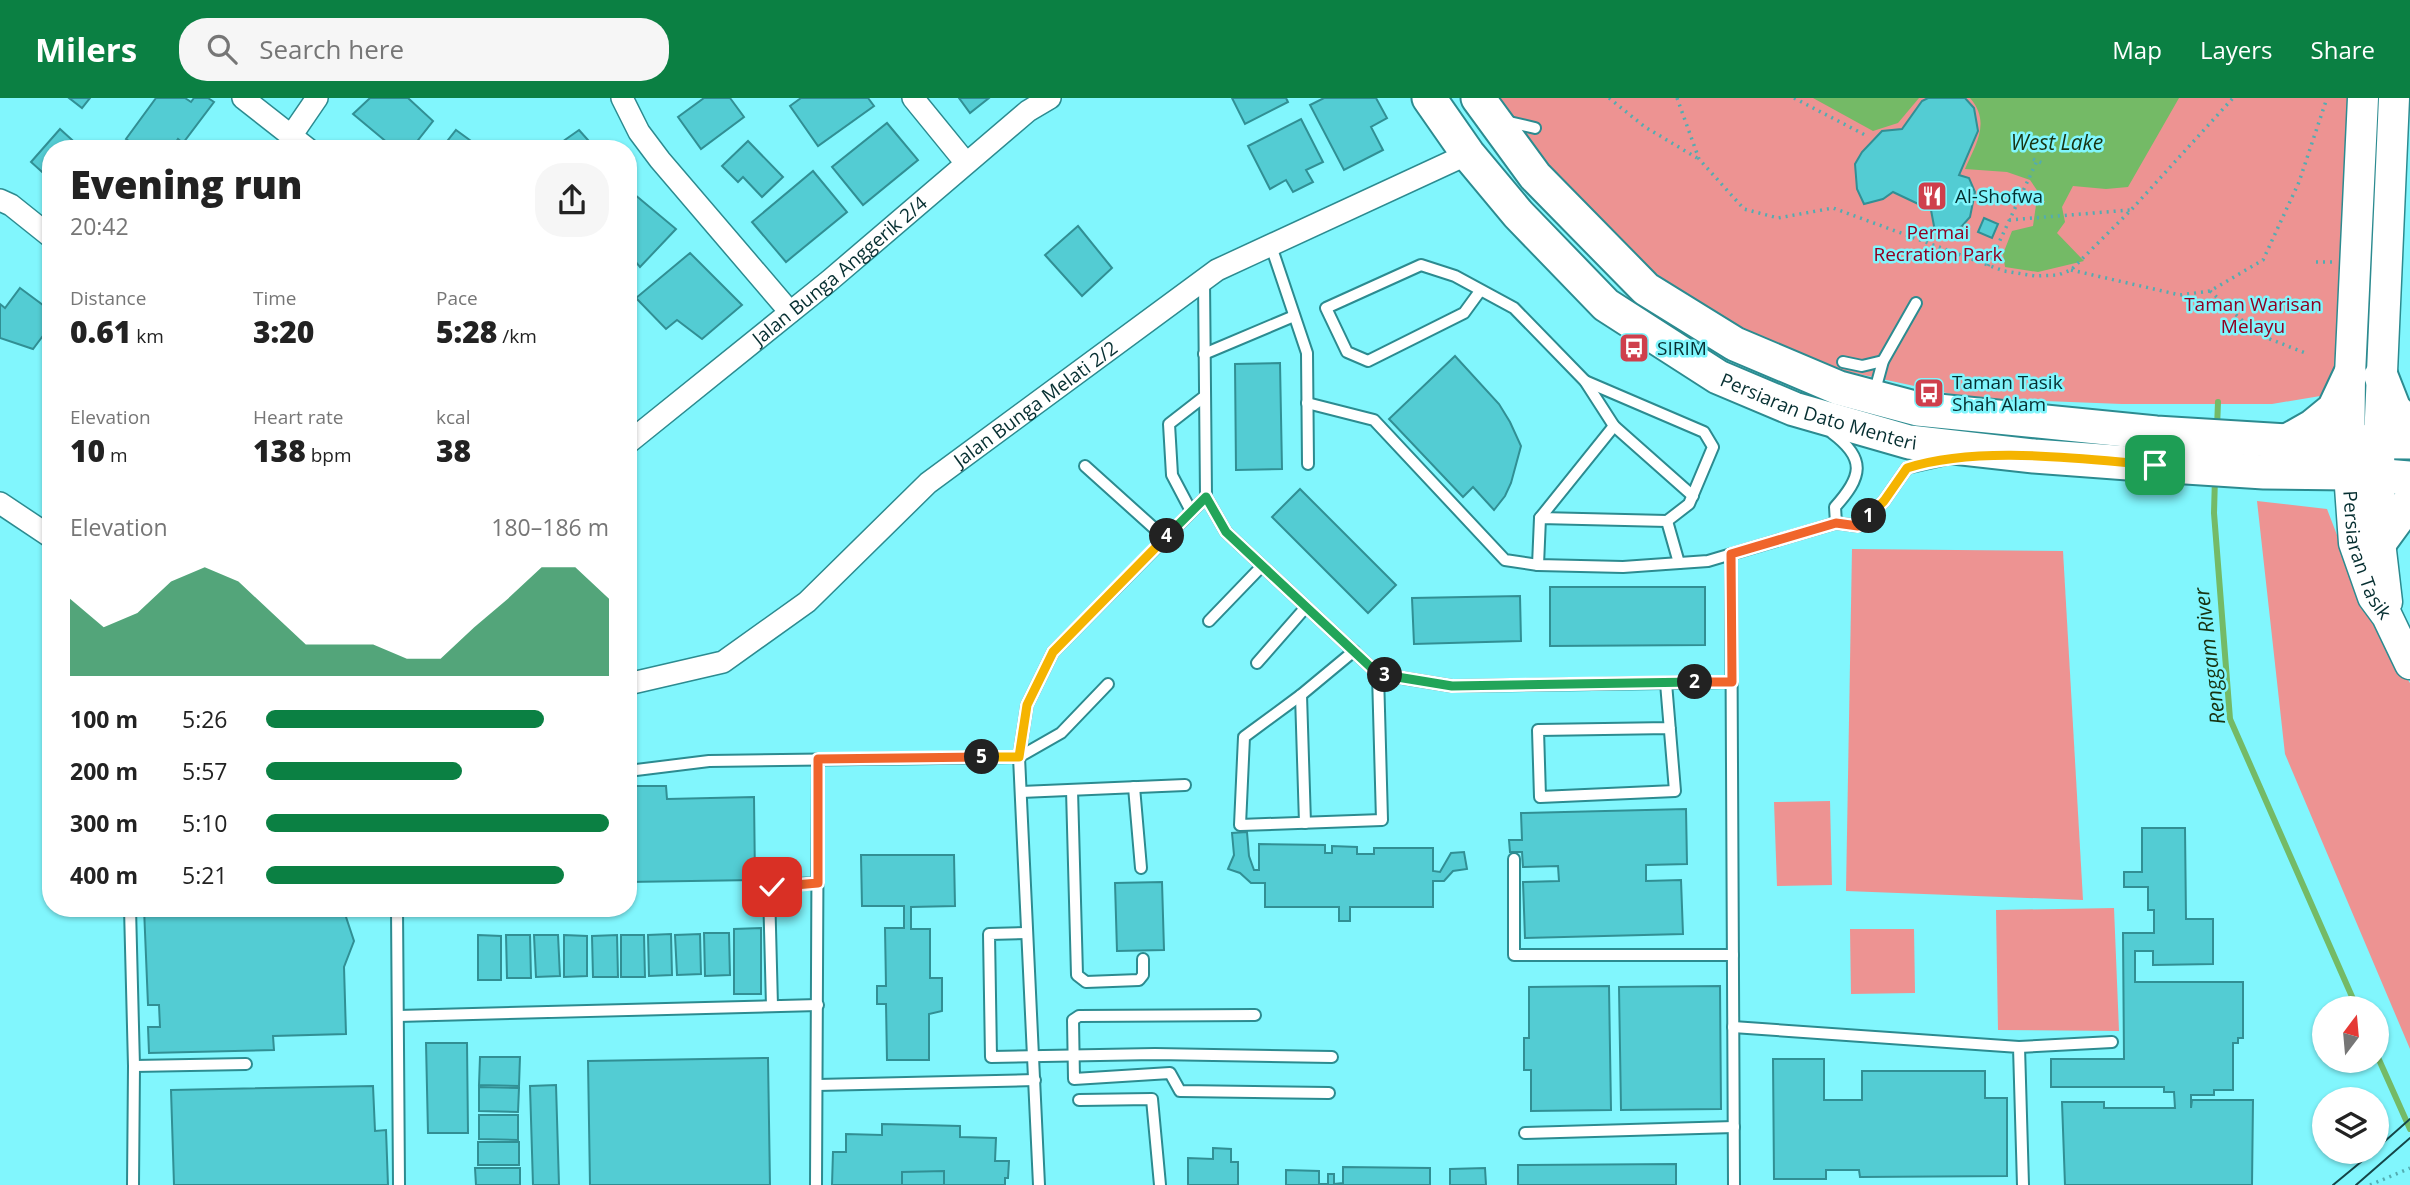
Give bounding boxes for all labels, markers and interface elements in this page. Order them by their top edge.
search box [179,18,669,81]
text: Milers [35,27,137,72]
icon: search [203,30,241,68]
text: Search here [259,31,404,67]
text: Map [2112,33,2162,66]
text: Layers [2200,33,2273,66]
text: Share [2311,33,2375,66]
water label: West Lake [2011,128,2103,156]
text: Evening run [70,158,302,210]
button: share [535,163,609,237]
restaurant icon: Al-Shofwa [1915,179,1949,213]
place label: Al-Shofwa [1955,183,2043,209]
street label: Jalan Bunga Anggerik 2/4 [745,190,933,352]
text: 20:42 [70,210,129,242]
park label: Permai Recration Park [1873,219,2003,267]
text: Distance [70,285,146,311]
text: Time [253,285,297,311]
text: Pace [436,285,478,311]
park label: Taman Warisan Melayu [2184,291,2322,339]
text: 0.61 [70,311,131,352]
text: 3:20 [253,311,314,352]
text: 5:28 [436,311,497,352]
text: km [131,323,164,349]
text: /km [497,323,537,349]
bus stop icon: SIRIM [1617,331,1651,365]
street label: Jalan Bunga Melati 2/2 [947,335,1123,474]
place label: SIRIM [1657,335,1707,361]
street label: Persiaran Dato Menteri [1716,367,1918,456]
place label: Taman Tasik Shah Alam [1952,369,2063,417]
bus stop icon: Taman Tasik Shah Alam [1912,376,1946,410]
text: Elevation [70,404,151,430]
text: Heart rate [253,404,343,430]
text: kcal [436,404,470,430]
text: 10 [70,430,105,471]
text: 138 [253,430,306,471]
text: 38 [436,430,471,471]
pin [2125,435,2185,495]
text: m [105,442,128,468]
text: bpm [306,442,352,468]
icon: arrive [2136,446,2174,484]
street label: Persiaran Tasik [2337,490,2398,624]
pin: 1 [1852,498,1886,534]
text: 1 [1863,502,1874,528]
text: Elevation [70,511,168,543]
text: 180–186 m [491,511,609,543]
pin: 4 [1150,518,1184,554]
text: 4 [1161,522,1172,548]
water label: Renggam River [2187,585,2231,726]
pin: 3 [1368,658,1402,692]
text: 3 [1379,661,1390,687]
pin: 2 [1678,664,1712,700]
text: 2 [1689,668,1700,694]
text: 100 m [70,703,138,735]
text: 5:26 [182,703,228,735]
pin: 5 [964,740,1000,774]
text: 5 [976,743,987,769]
text: 200 m [70,755,138,787]
text: 5:57 [182,755,228,787]
text: 300 m [70,807,138,839]
text: 5:10 [182,807,228,839]
pin [742,857,802,917]
text: 400 m [70,859,138,891]
text: 5:21 [182,859,228,891]
icon: check [753,868,791,906]
north arrow [2312,996,2389,1073]
map controls [2312,996,2389,1164]
button: layers [2312,1087,2389,1164]

